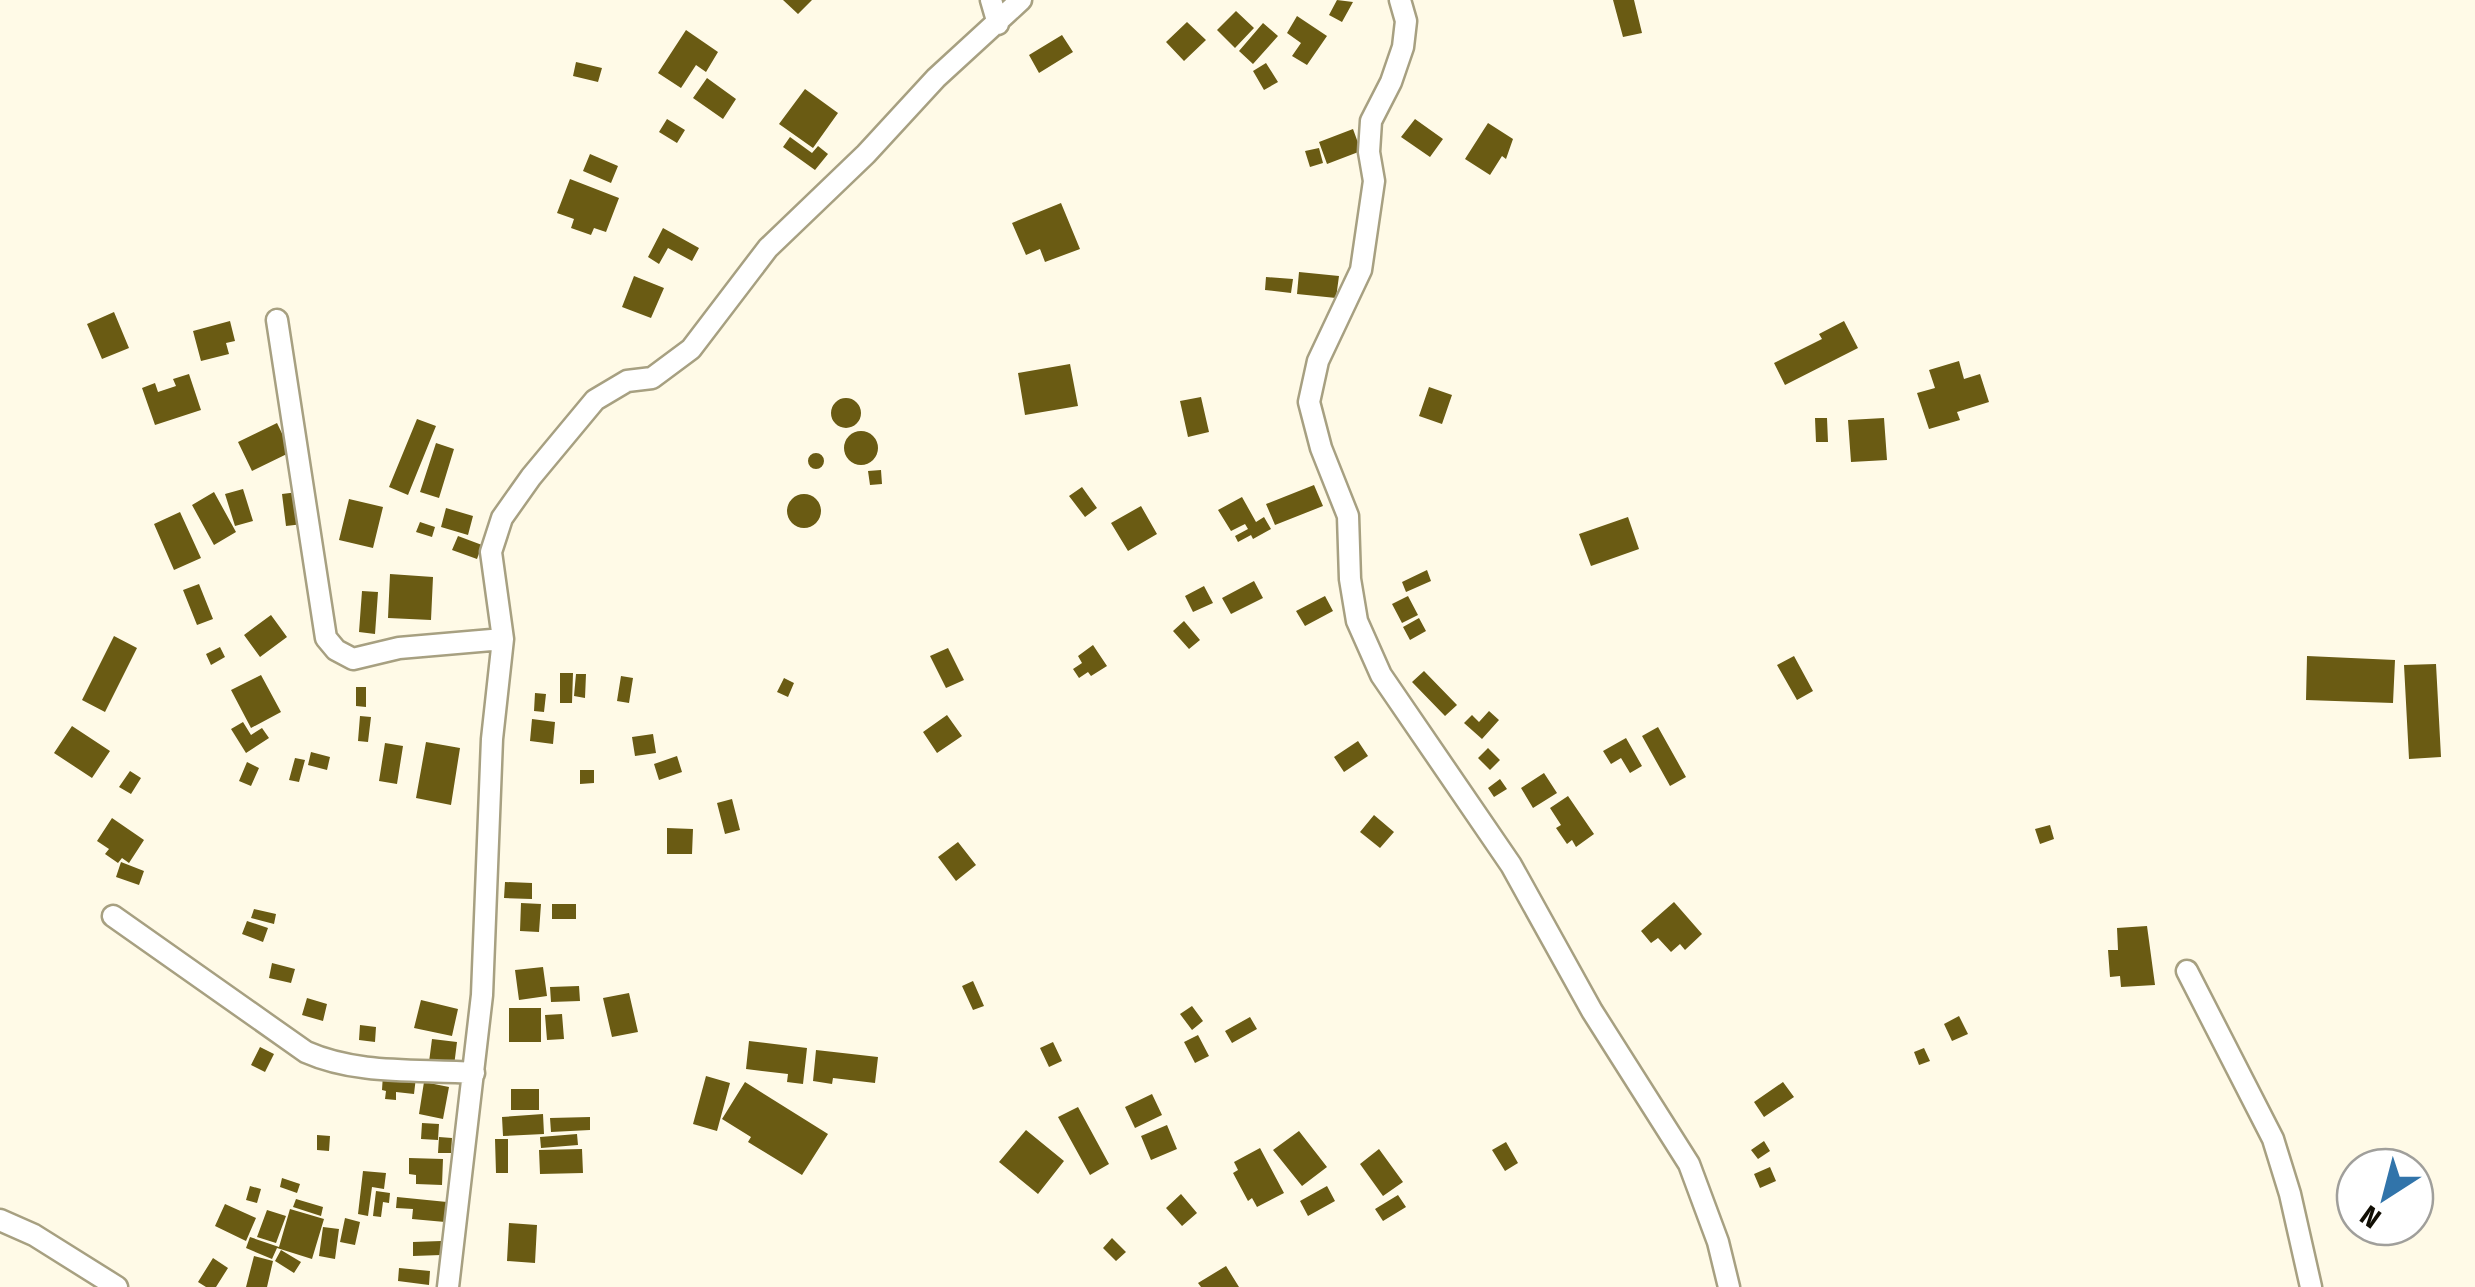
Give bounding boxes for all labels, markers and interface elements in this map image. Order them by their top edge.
north arrow [2335,1147,2435,1247]
text: N [2354,1199,2387,1235]

